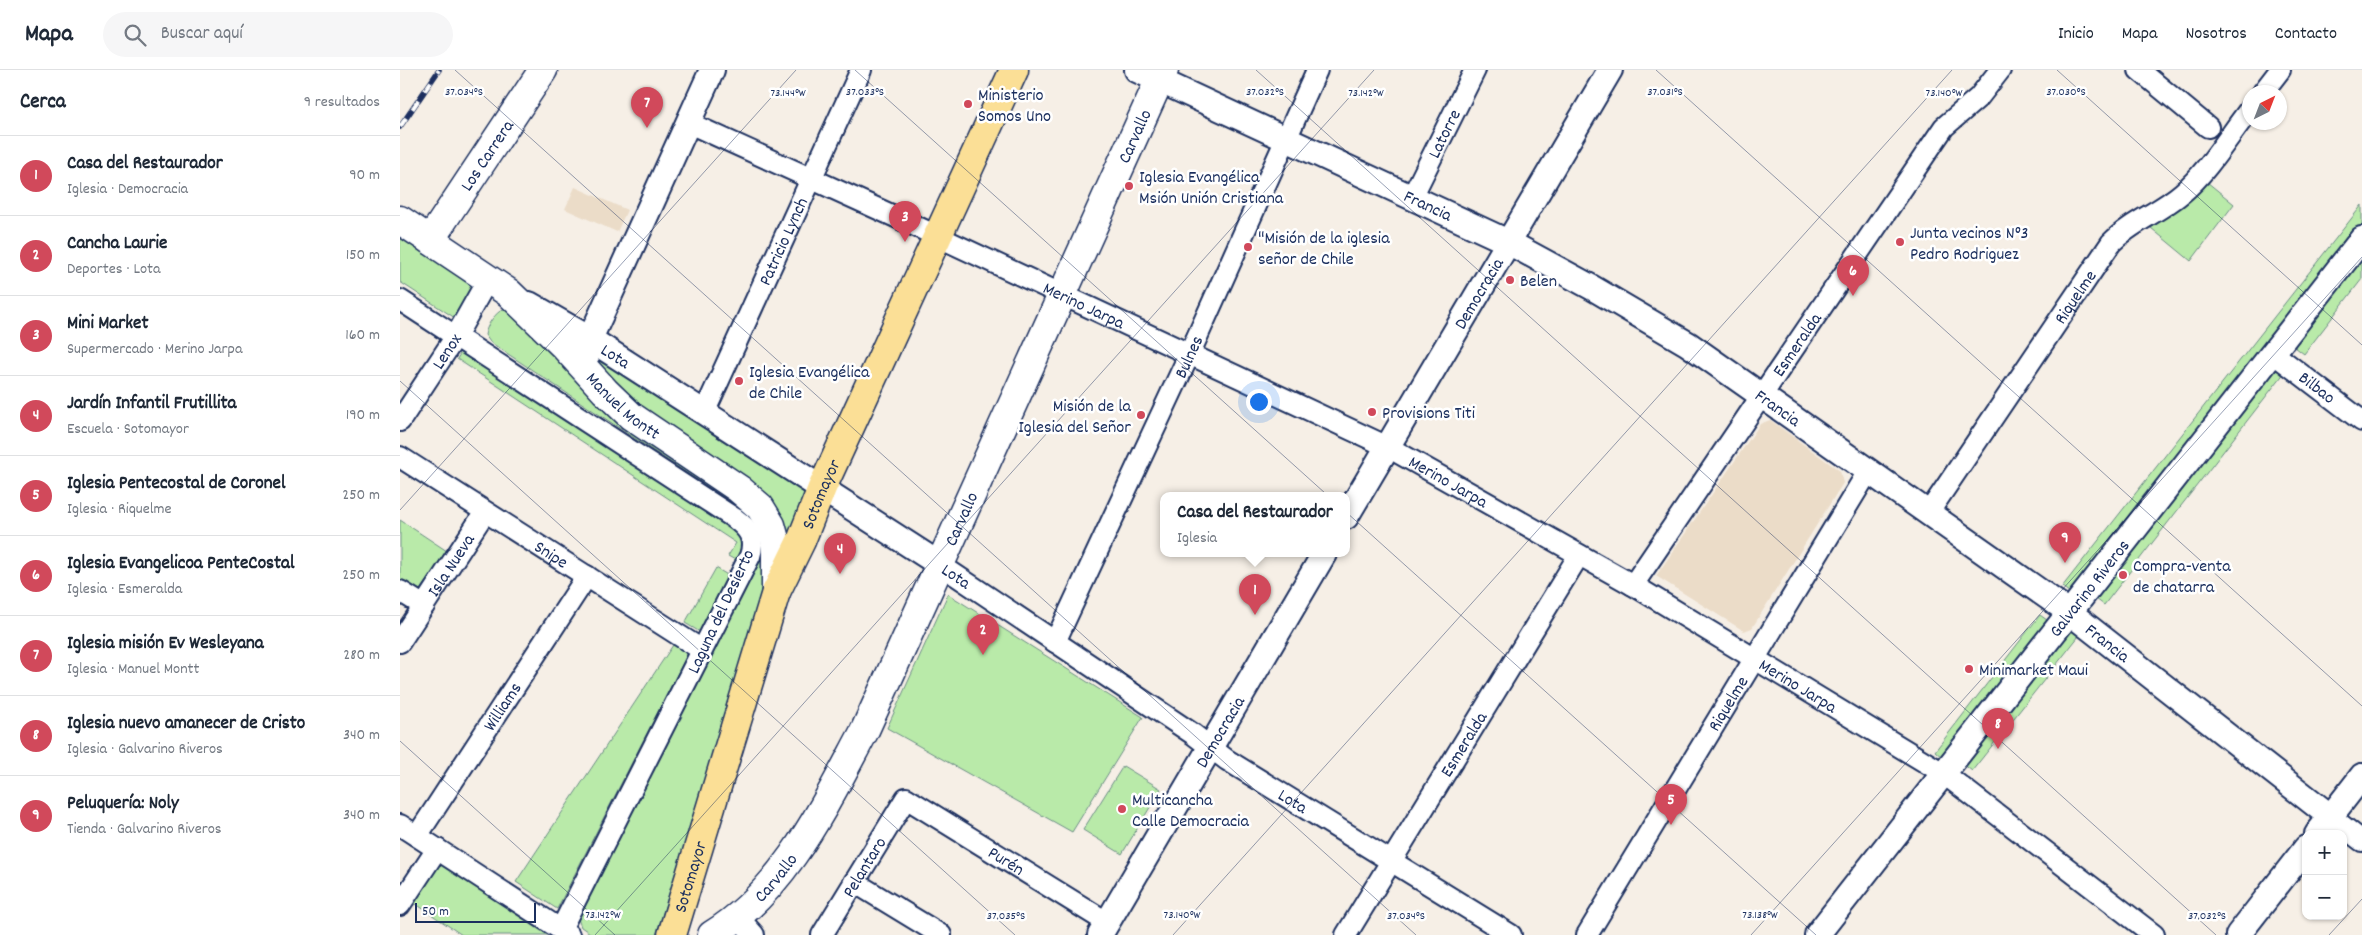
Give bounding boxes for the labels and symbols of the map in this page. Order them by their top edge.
text: 37.034°S [445,84,483,101]
text: 37.033°S [846,84,884,101]
place label: Ministerio Somos Uno [978,84,1051,130]
text: 37.032°S [1246,84,1284,101]
text: 37.031°S [1647,84,1683,101]
text: 37.030°S [2046,84,2086,101]
text: 73.144°W [770,85,806,102]
text: 73.142°W [1348,85,1384,102]
text: 73.140°W [1926,85,1963,102]
north arrow [2242,85,2287,130]
pin: 7 [631,87,663,128]
marker: Ministerio Somos Uno [962,98,974,110]
street label: Carvallo [1113,106,1159,168]
street label: Latorre [1423,106,1469,163]
street label: Los Carrera [456,115,522,197]
place label: Iglesia Evangélica Msión Unión Cristiana [1139,166,1284,212]
marker: Iglesia Evangélica Msión Unión Cristiana [1123,180,1135,192]
street label: Francia [1399,185,1456,229]
street label: Patricio Lynch [754,194,816,290]
pin: 3 [889,201,921,242]
place label: Junta vecinos N°3 Pedro Rodriguez [1910,222,2028,268]
place label: "Misión de la iglesia señor de Chile [1258,227,1390,273]
marker: Junta vecinos N°3 Pedro Rodriguez [1894,236,1906,248]
marker: "Misión de la iglesia señor de Chile [1242,241,1254,253]
street label: Democracia [1450,254,1511,335]
pin: 6 [1837,255,1869,296]
street label: Riquelme [2049,266,2104,330]
place label: Belen [1520,270,1557,295]
marker: Belen [1504,274,1516,286]
street label: Merino Jarpa [1038,277,1128,337]
street label: Esmeralda [1768,308,1830,383]
street label: Lenox [427,329,469,375]
street label: Bulnes [1170,332,1211,383]
street label: Lota [595,339,634,377]
place label: Iglesia Evangélica de Chile [749,361,870,407]
street label: Bilbao [2292,367,2340,411]
street label: Manuel Montt [579,368,664,447]
marker: Iglesia Evangélica de Chile [733,375,745,387]
street label: Francia [1749,385,1805,434]
your location [1246,389,1272,415]
place label: Misión de la Iglesia del Señor [1018,395,1132,441]
place label: Provisions Titi [1382,402,1475,427]
marker: Provisions Titi [1366,406,1378,418]
marker: Misión de la Iglesia del Señor [1135,409,1147,421]
street label: Merino Jarpa [1403,451,1492,516]
street label: Sotomayor [797,456,848,533]
street label: Carvallo [940,489,986,551]
pin: 9 [2049,522,2081,563]
street label: Isla Nueva [423,530,483,603]
pin: 4 [824,533,856,574]
street label: Galvarino Riveros [2045,535,2137,644]
street label: Snipe [529,536,572,576]
street label: Laguna del Desierto [683,546,762,678]
place label: Compra-venta de chatarra [2133,555,2231,601]
street label: Lota [935,559,975,597]
marker: Compra-venta de chatarra [2117,569,2129,581]
pin: 1 [1239,574,1271,615]
pin: 2 [967,614,999,655]
street label: Francia [2079,619,2134,670]
street label: Merino Jarpa [1753,654,1841,721]
place label: Minimarket Maui [1979,659,2088,684]
marker: Minimarket Maui [1963,663,1975,675]
street label: Riquelme [1703,672,1756,737]
street label: Williams [479,678,529,737]
street label: Democracia [1191,692,1253,773]
street label: Esmeralda [1436,707,1495,783]
pin: 8 [1982,708,2014,749]
street label: Lota [1272,784,1312,822]
pin: 5 [1655,784,1687,825]
place label: Multicancha Calle Democracia [1132,789,1249,835]
marker: Multicancha Calle Democracia [1116,803,1128,815]
street label: Pelantaro [838,833,894,903]
street label: Sotomayor [669,838,715,916]
street label: Purén [982,842,1028,883]
street label: Carvallo [750,849,805,909]
scale bar [415,900,536,923]
text: 73.142°W [585,907,621,924]
text: 73.140°W [1164,907,1201,924]
text: 73.138°W [1742,907,1778,924]
text: 37.035°S [987,908,1025,925]
text: 37.034°S [1387,908,1425,925]
text: 37.032°S [2188,908,2226,925]

